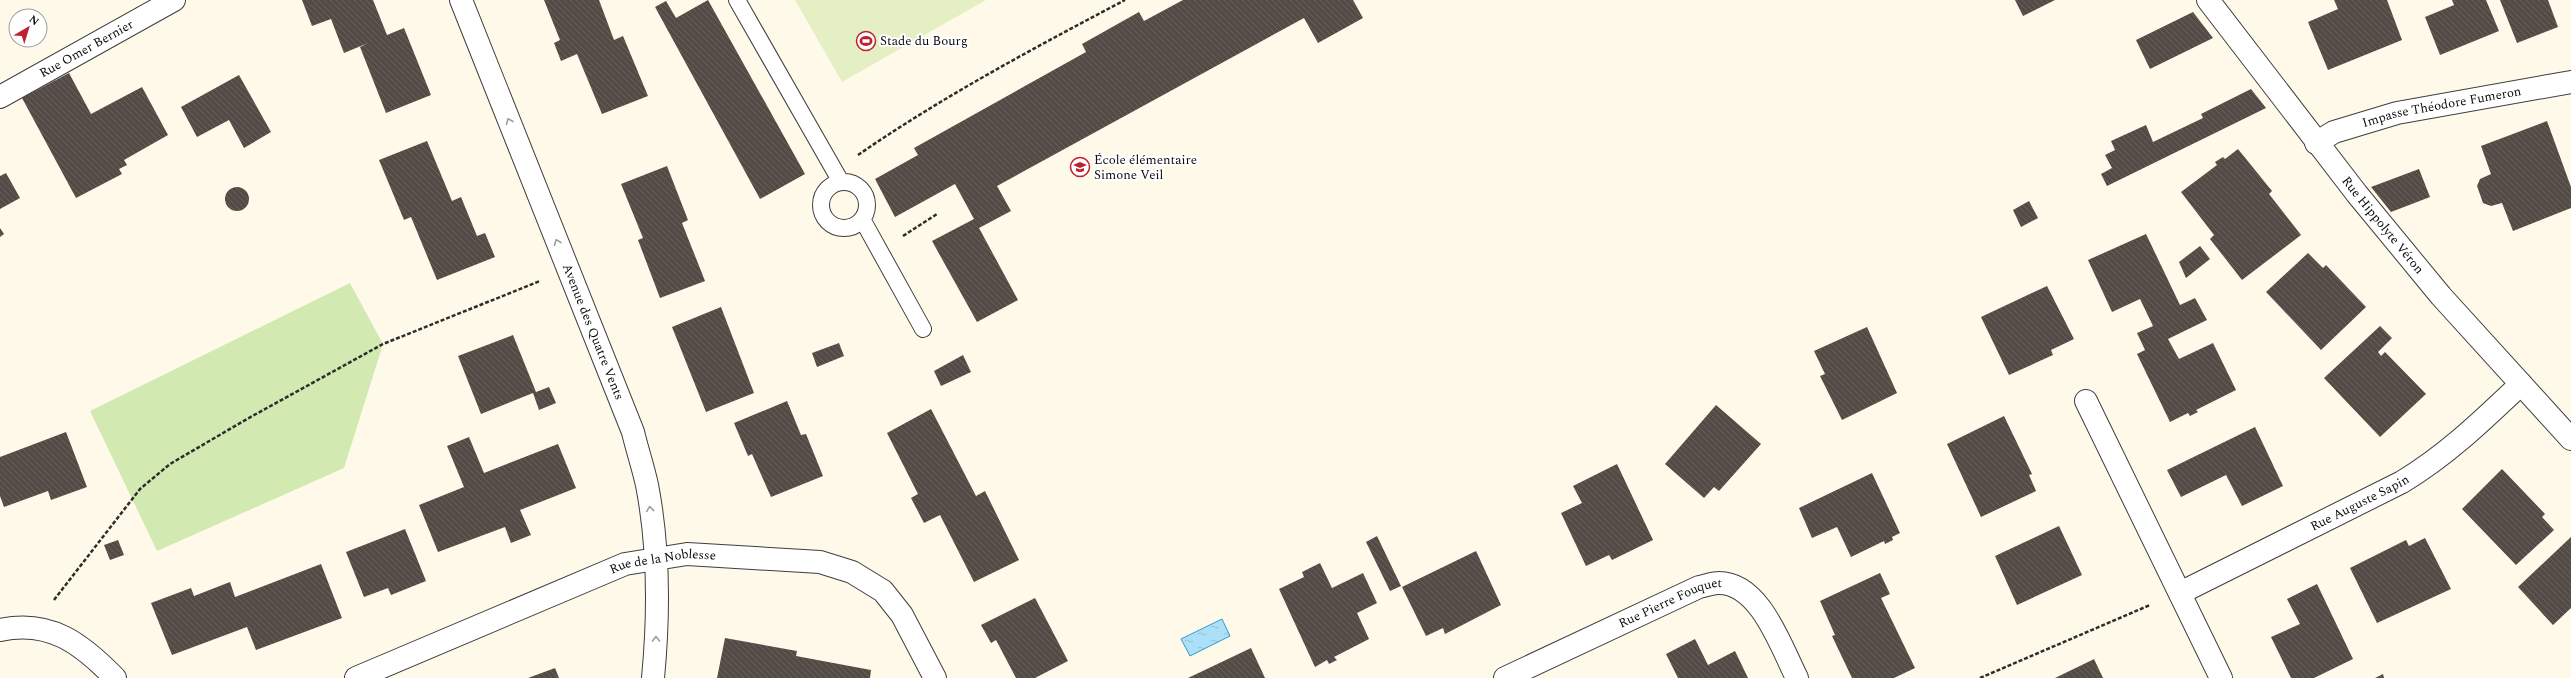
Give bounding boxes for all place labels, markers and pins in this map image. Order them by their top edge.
sports icon: Stade du Bourg [855,30,877,52]
place label: Stade du Bourg [880,31,968,51]
place label: École élémentaire Simone Veil [1094,150,1197,185]
school or university icon: École élémentaire Simone Veil [1069,156,1091,178]

